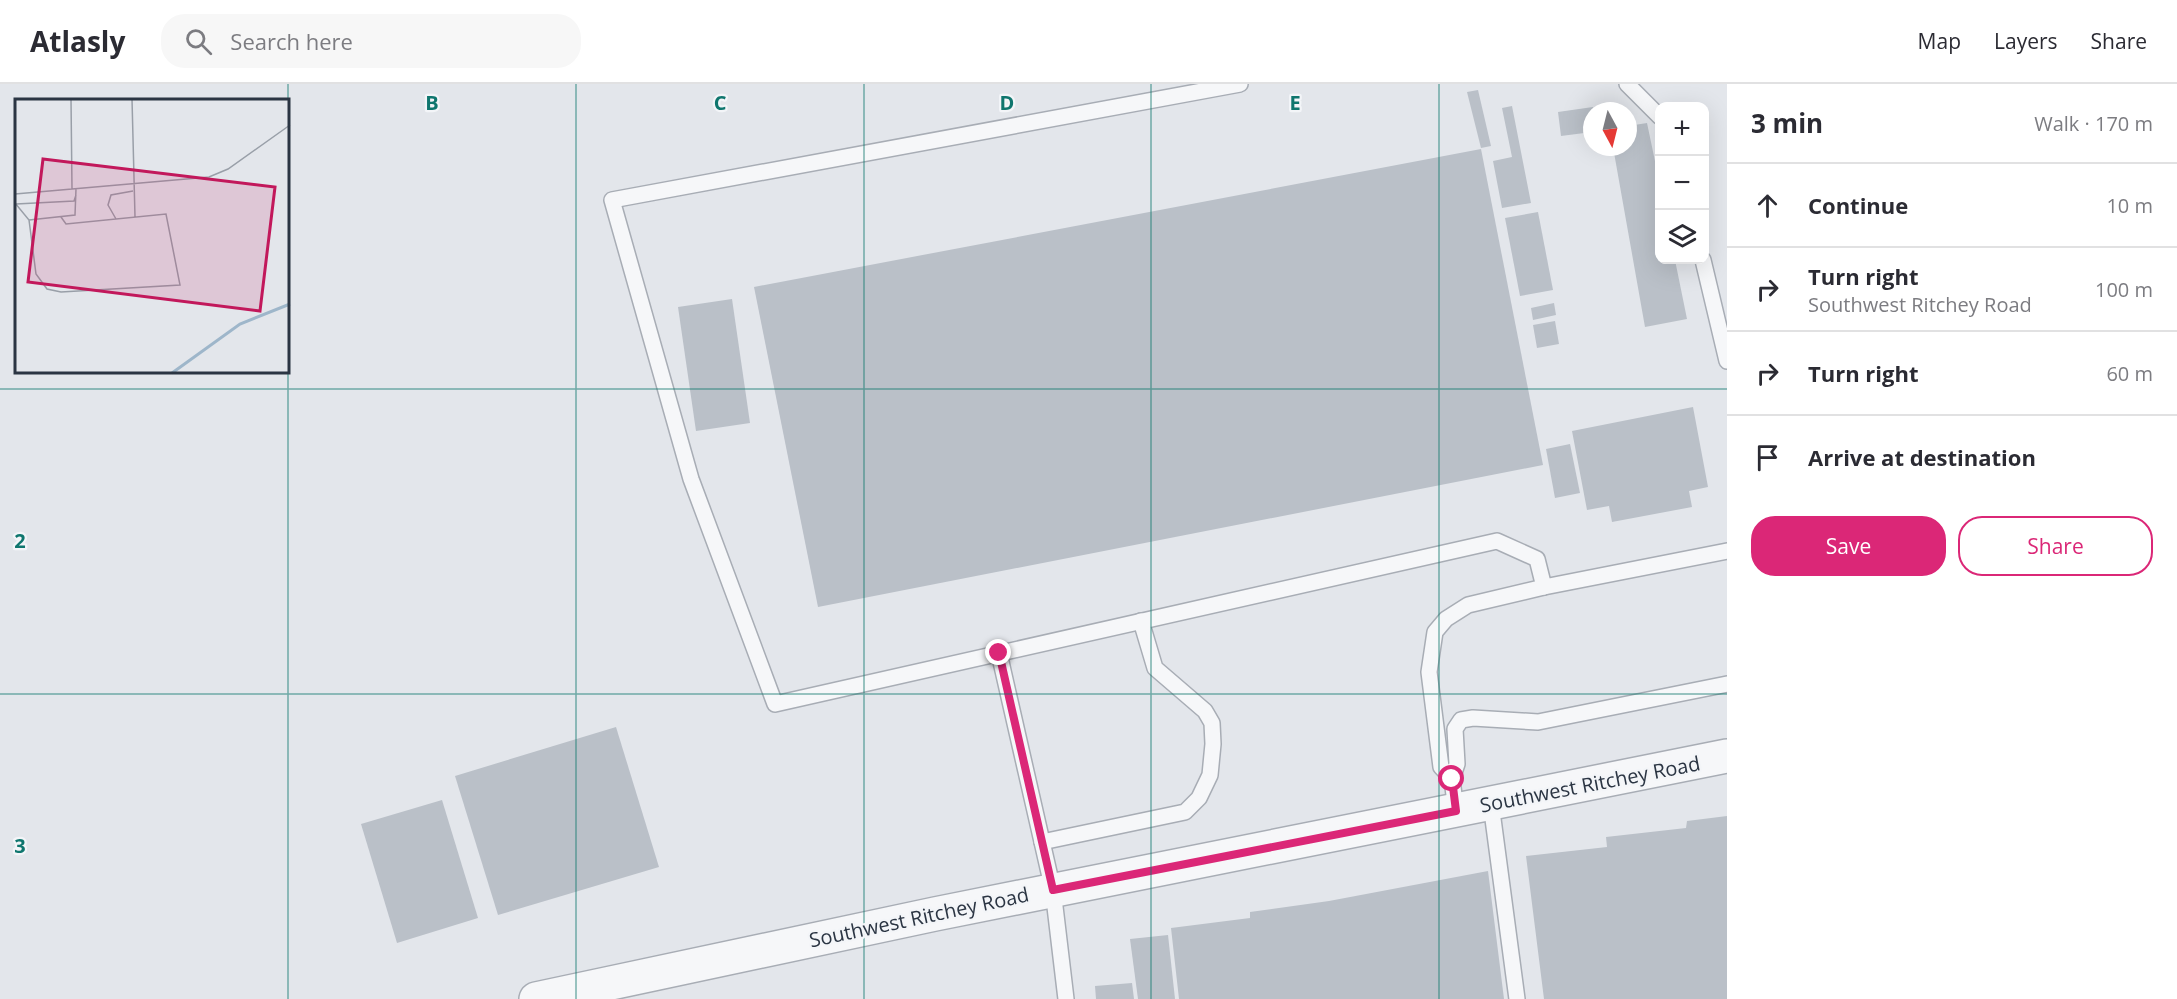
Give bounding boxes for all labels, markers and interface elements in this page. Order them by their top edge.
search box [161,14,581,68]
text: Atlasly [30,22,125,60]
icon: search [182,25,215,58]
text: Search here [230,26,353,56]
text: Map [1918,27,1961,55]
text: Layers [1994,27,2058,55]
text: Share [2091,27,2147,55]
text: B [425,89,439,116]
text: C [714,89,727,116]
text: D [1000,89,1014,116]
text: E [1289,89,1301,116]
inset map [15,99,290,374]
north arrow [1583,102,1637,156]
map controls [1655,102,1709,264]
button: + [1655,102,1709,156]
text: 3 min [1751,105,1823,141]
text: Walk · 170 m [2034,110,2153,137]
button: − [1655,156,1709,210]
icon: ahead [1751,189,1784,222]
text: Continue [1808,190,1908,220]
text: 10 m [2106,192,2153,219]
button: layers [1655,210,1709,264]
text: Turn right [1808,261,1919,291]
icon: right [1751,273,1784,306]
text: 100 m [2095,276,2153,303]
text: Southwest Ritchey Road [1808,291,2032,318]
icon: right [1751,357,1784,390]
text: Turn right [1808,358,1919,388]
text: 60 m [2106,360,2153,387]
icon: arrive [1751,441,1784,474]
text: Arrive at destination [1808,442,2036,472]
button: Save [1751,516,1946,576]
button: Share [1958,516,2153,576]
text: 2 [14,527,26,554]
route end [985,639,1011,665]
street label: Southwest Ritchey Road [1478,749,1702,819]
route start [1438,765,1464,791]
text: 3 [14,832,26,859]
street label: Southwest Ritchey Road [807,881,1031,953]

